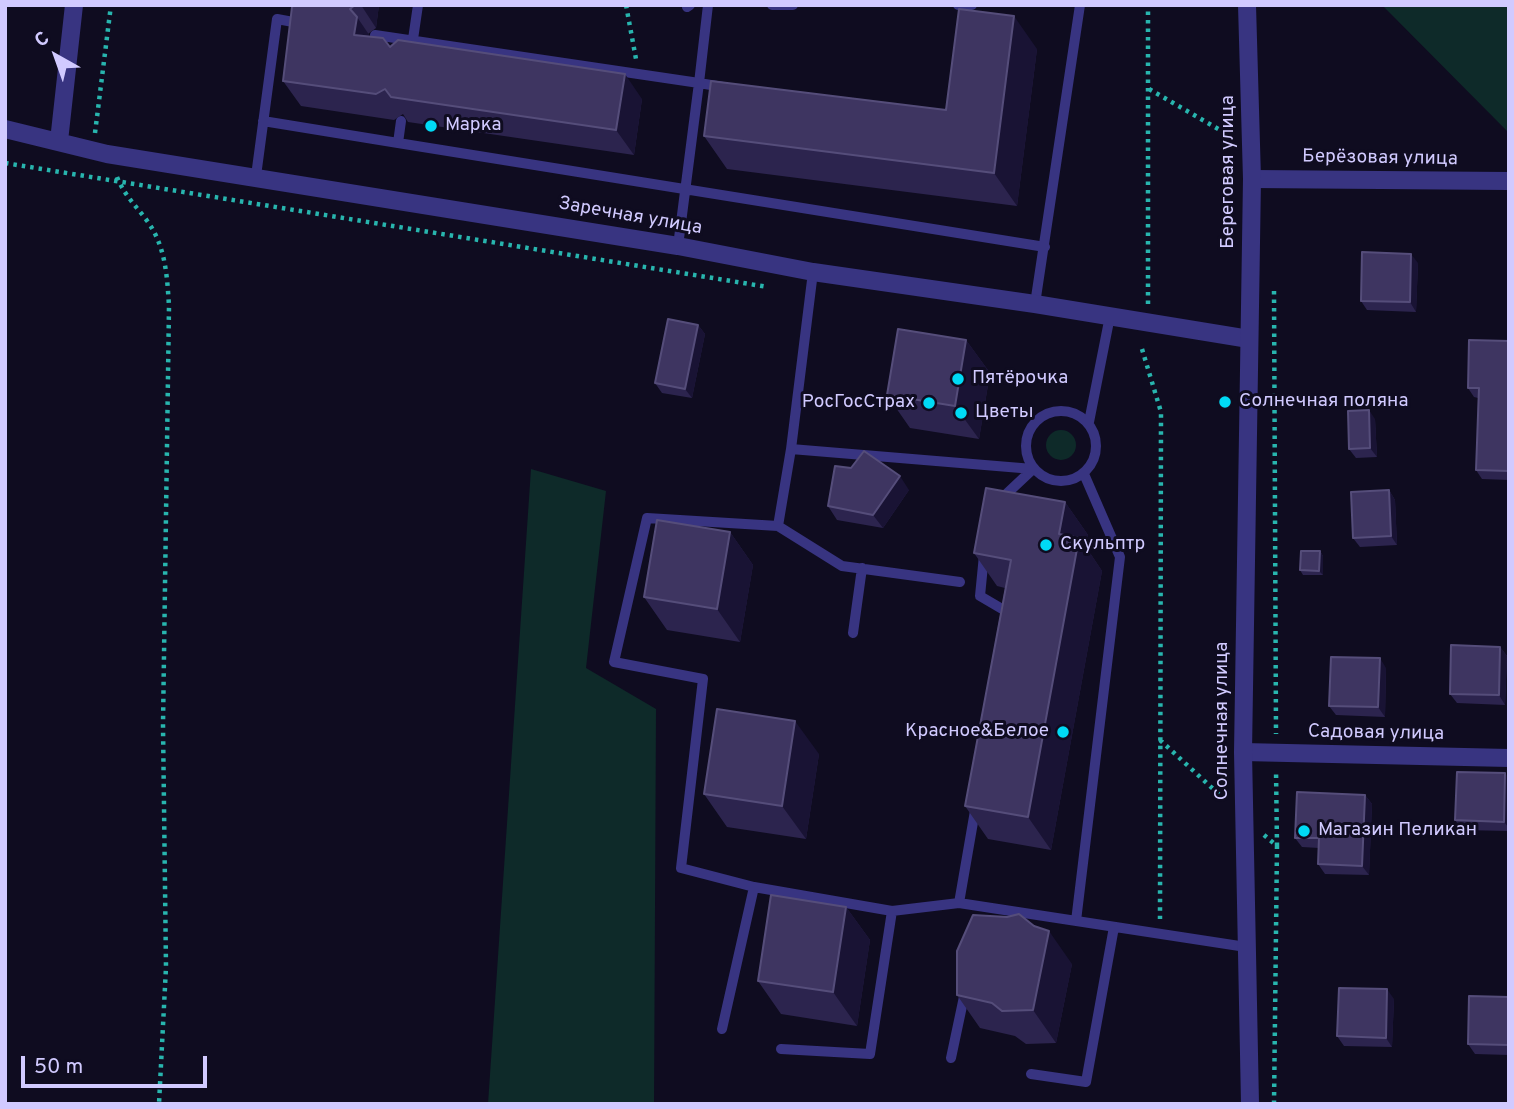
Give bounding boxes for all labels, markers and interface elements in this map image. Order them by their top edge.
north arrow [21,21,91,91]
text: С [30,27,55,53]
street label: Береговая улица [1218,95,1240,249]
place label: Марка [445,115,501,137]
marker: Марка [423,118,439,134]
street label: Берёзовая улица [1302,146,1458,172]
street label: Заречная улица [556,193,704,241]
place label: Пятёрочка [972,368,1068,390]
marker: Пятёрочка [950,371,966,387]
place label: Солнечная поляна [1239,391,1408,413]
place label: РосГосСтрах [802,392,915,414]
marker: Солнечная поляна [1217,394,1233,410]
marker: РосГосСтрах [921,395,937,411]
place label: Цветы [975,402,1033,424]
marker: Цветы [953,405,969,421]
place label: Скульптр [1060,534,1145,556]
marker: Скульптр [1038,537,1054,553]
street label: Солнечная улица [1212,642,1234,800]
place label: Красное&Белое [905,721,1049,743]
street label: Садовая улица [1308,721,1444,747]
marker: Красное&Белое [1055,724,1071,740]
place label: Магазин Пеликан [1318,820,1477,842]
marker: Магазин Пеликан [1296,823,1312,839]
scale bar [24,1042,210,1086]
text: 50 m [34,1054,83,1081]

